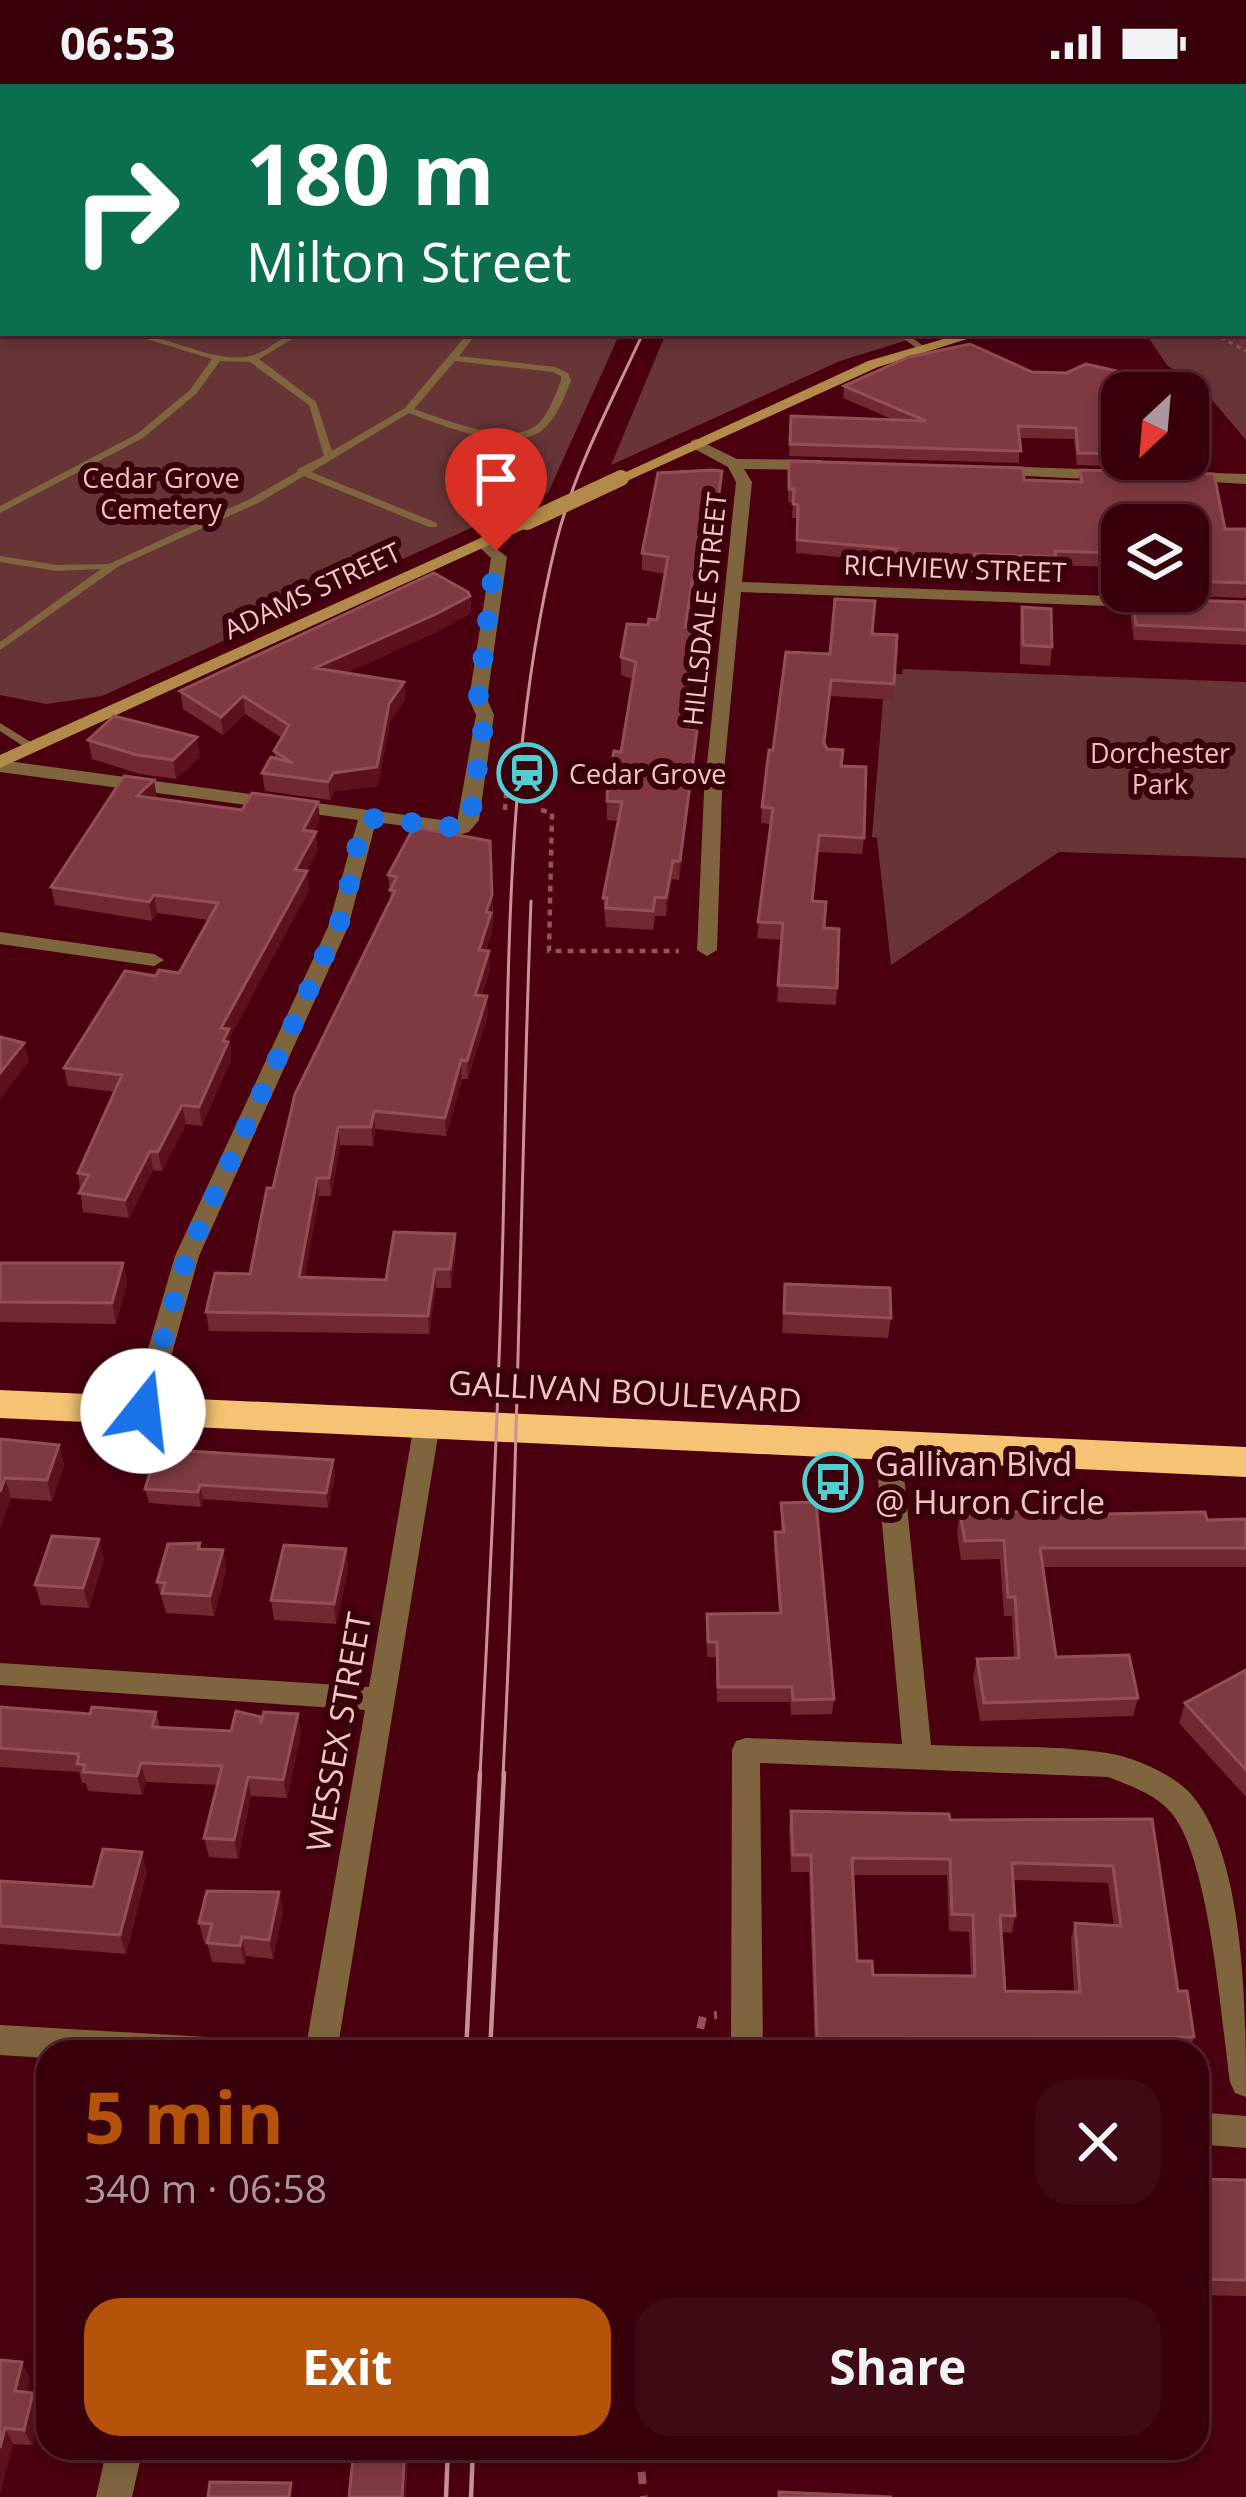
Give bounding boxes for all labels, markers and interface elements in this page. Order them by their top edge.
text: 06:53 [60,12,176,73]
text: 180 m [246,115,494,230]
icon: right [48,132,204,288]
text: Milton Street [246,224,572,298]
north arrow [1101,372,1209,480]
map controls [1101,372,1209,612]
pin [445,428,547,551]
icon: arrive [463,446,529,512]
park label: Cedar Grove Cemetery [82,459,240,527]
street label: HILLSDALE STREET [673,490,735,728]
button: layers [1101,504,1209,612]
street label: ADAMS STREET [218,533,407,647]
street label: RICHVIEW STREET [843,546,1067,590]
park label: Dorchester Park [1090,734,1230,802]
station icon: Cedar Grove [496,742,558,804]
place label: Cedar Grove [569,755,726,792]
position arrow [80,1348,206,1474]
street label: GALLIVAN BOULEVARD [447,1359,803,1423]
place label: Gallivan Blvd @ Huron Circle [875,1441,1105,1524]
bus stop icon: Gallivan Blvd @ Huron Circle [802,1451,864,1513]
street label: WESSEX STREET [295,1609,381,1855]
text: 5 min [84,2067,284,2165]
button: close [1035,2079,1161,2205]
text: 340 m · 06:58 [84,2161,327,2214]
button: Exit [84,2298,611,2436]
button: Share [635,2298,1161,2436]

